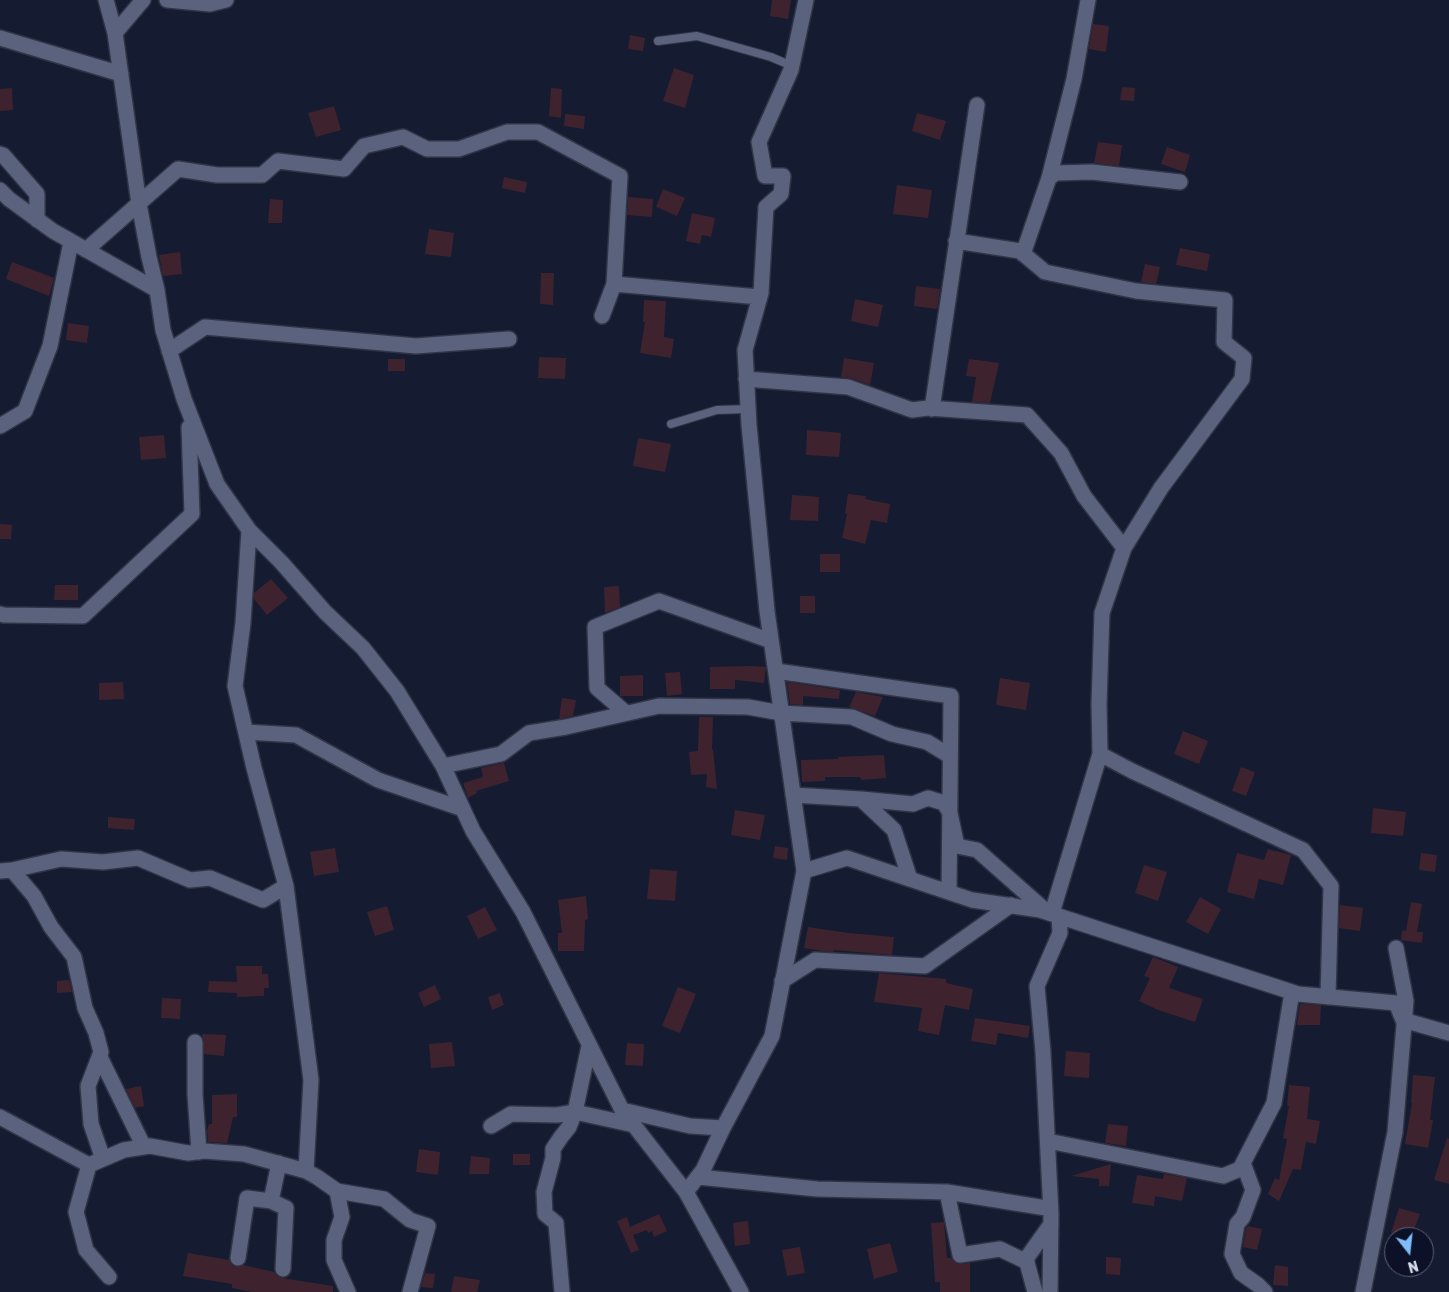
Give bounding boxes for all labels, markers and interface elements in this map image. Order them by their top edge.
north arrow [1384,1227,1434,1277]
text: N [1406,1256,1420,1275]

